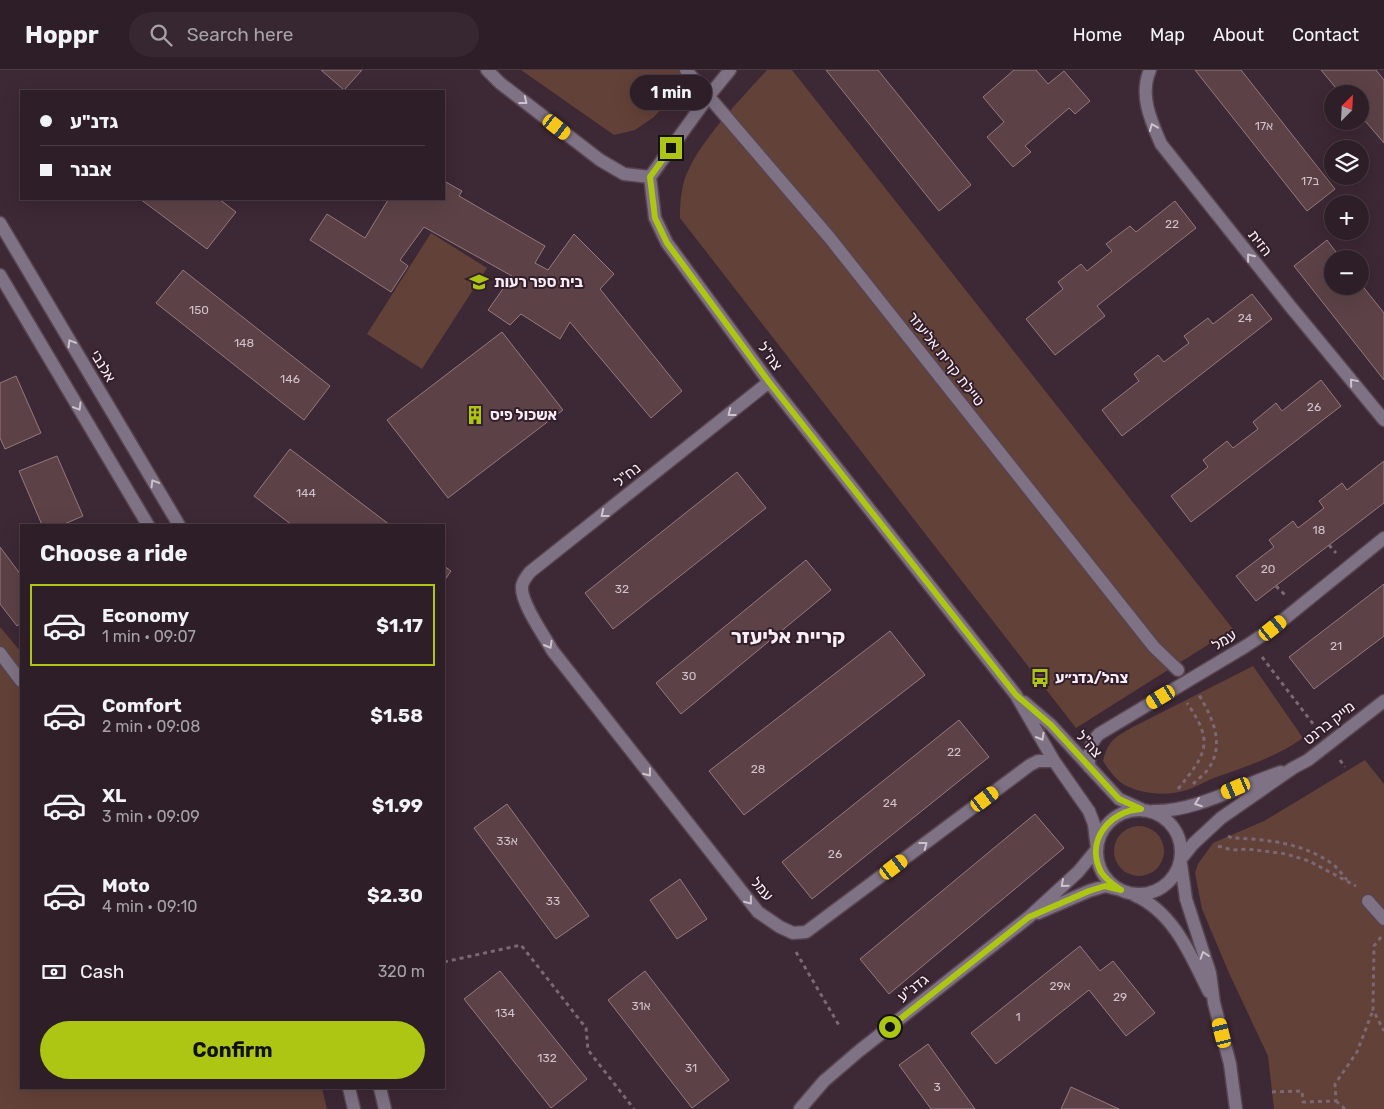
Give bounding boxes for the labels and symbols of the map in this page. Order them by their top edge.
callout: 1 min [630,75,712,110]
north arrow [1324,85,1369,130]
one-way arrow [518,95,528,104]
car [540,112,573,142]
house number: 17א [1255,119,1273,133]
one-way arrow [1149,123,1160,132]
route end [660,137,682,159]
house number: 17ב [1301,174,1319,188]
house number: 22 [1165,217,1179,231]
street label: הזית [1244,226,1276,260]
one-way arrow [1247,253,1256,262]
school or university icon: בית ספר רעות [468,271,490,293]
place label: בית ספר רעות [494,273,583,291]
house number: 150 [189,303,209,317]
street label: טיילת קרית אליעזר [904,308,988,410]
house number: 24 [1238,311,1253,325]
house number: 148 [234,336,254,350]
street label: צה"ל [754,338,786,374]
one-way arrow [68,340,78,349]
street label: אלנבי [86,347,120,385]
house number: 146 [280,372,300,386]
one-way arrow [1349,379,1358,388]
house number: 26 [1307,400,1321,414]
one-way arrow [72,402,82,411]
building icon: אשכול פיס [464,404,486,426]
place label: אשכול פיס [490,406,557,424]
one-way arrow [728,407,737,415]
street label: נח"ל [610,459,644,491]
one-way arrow [150,480,160,489]
house number: 144 [296,486,317,500]
one-way arrow [601,508,610,516]
house number: 18 [1313,523,1325,537]
house number: 20 [1261,562,1275,576]
house number: 32 [615,582,629,596]
car [1256,613,1289,643]
district label: קריית אליעזר [731,624,845,648]
street label: עמל [1208,626,1240,654]
one-way arrow [543,639,553,648]
house number: 21 [1330,639,1342,653]
bus stop icon: צהל/גדנ״ע [1029,667,1051,689]
house number: 30 [682,669,696,683]
place label: צהל/גדנ״ע [1055,669,1128,687]
car [1144,683,1177,711]
street label: מייק ברנט [1300,697,1358,749]
street label: צה"ל [1072,727,1106,761]
one-way arrow [1034,732,1044,741]
house number: 22 [947,745,961,759]
house number: 28 [751,762,765,776]
one-way arrow [643,767,651,776]
car [1219,775,1252,801]
car [968,784,1001,814]
house number: 24 [883,796,898,810]
one-way arrow [1194,797,1203,807]
house number: 33א [496,834,518,848]
one-way arrow [918,842,928,851]
house number: 26 [828,847,842,861]
car [877,852,910,882]
street label: עמל [747,873,777,905]
one-way arrow [1061,879,1070,888]
house number: 33 [546,894,560,908]
one-way arrow [743,895,752,905]
one-way arrow [1200,952,1210,960]
street label: גדנ"ע [894,970,933,1006]
house number: 29א [1049,979,1071,993]
house number: 29 [1113,990,1127,1004]
house number: 31א [631,999,651,1013]
house number: 134 [495,1006,515,1020]
house number: 1 [1015,1010,1021,1024]
route start [879,1016,901,1038]
car [1211,1017,1232,1049]
house number: 132 [537,1051,557,1065]
house number: 31 [685,1061,697,1075]
house number: 3 [933,1080,941,1094]

